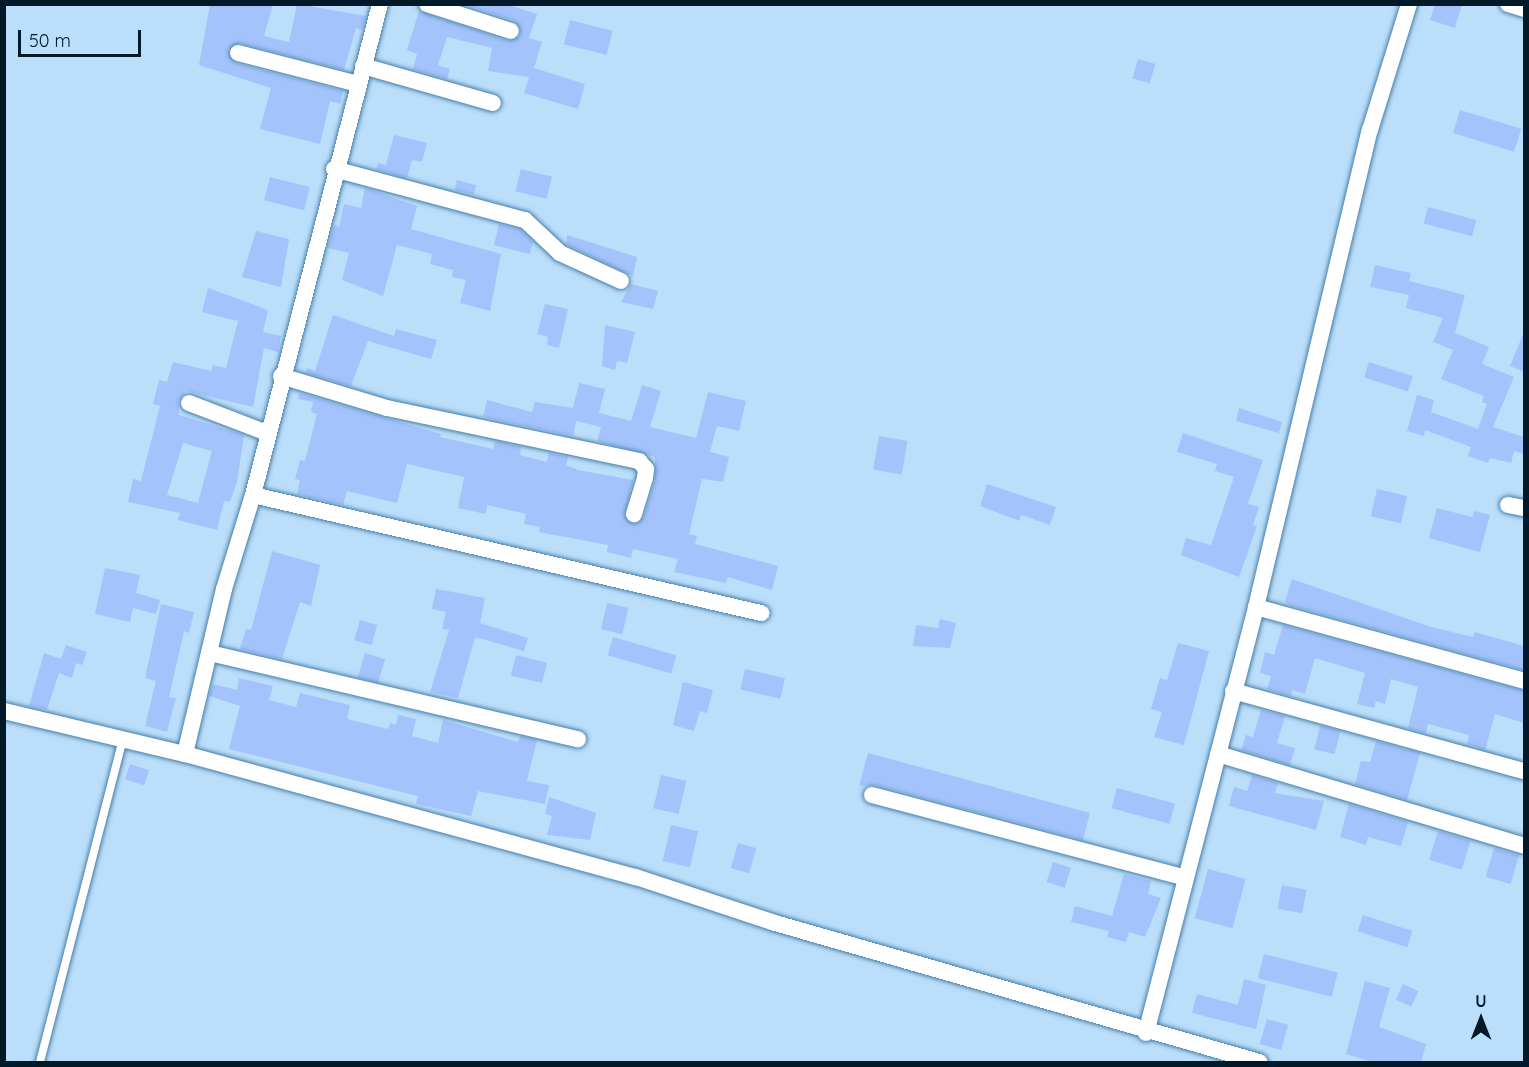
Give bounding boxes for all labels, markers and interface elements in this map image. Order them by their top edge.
scale bar [21,18,144,56]
text: 50 m [29,29,71,52]
north arrow [1451,989,1511,1049]
text: U [1475,991,1487,1011]

